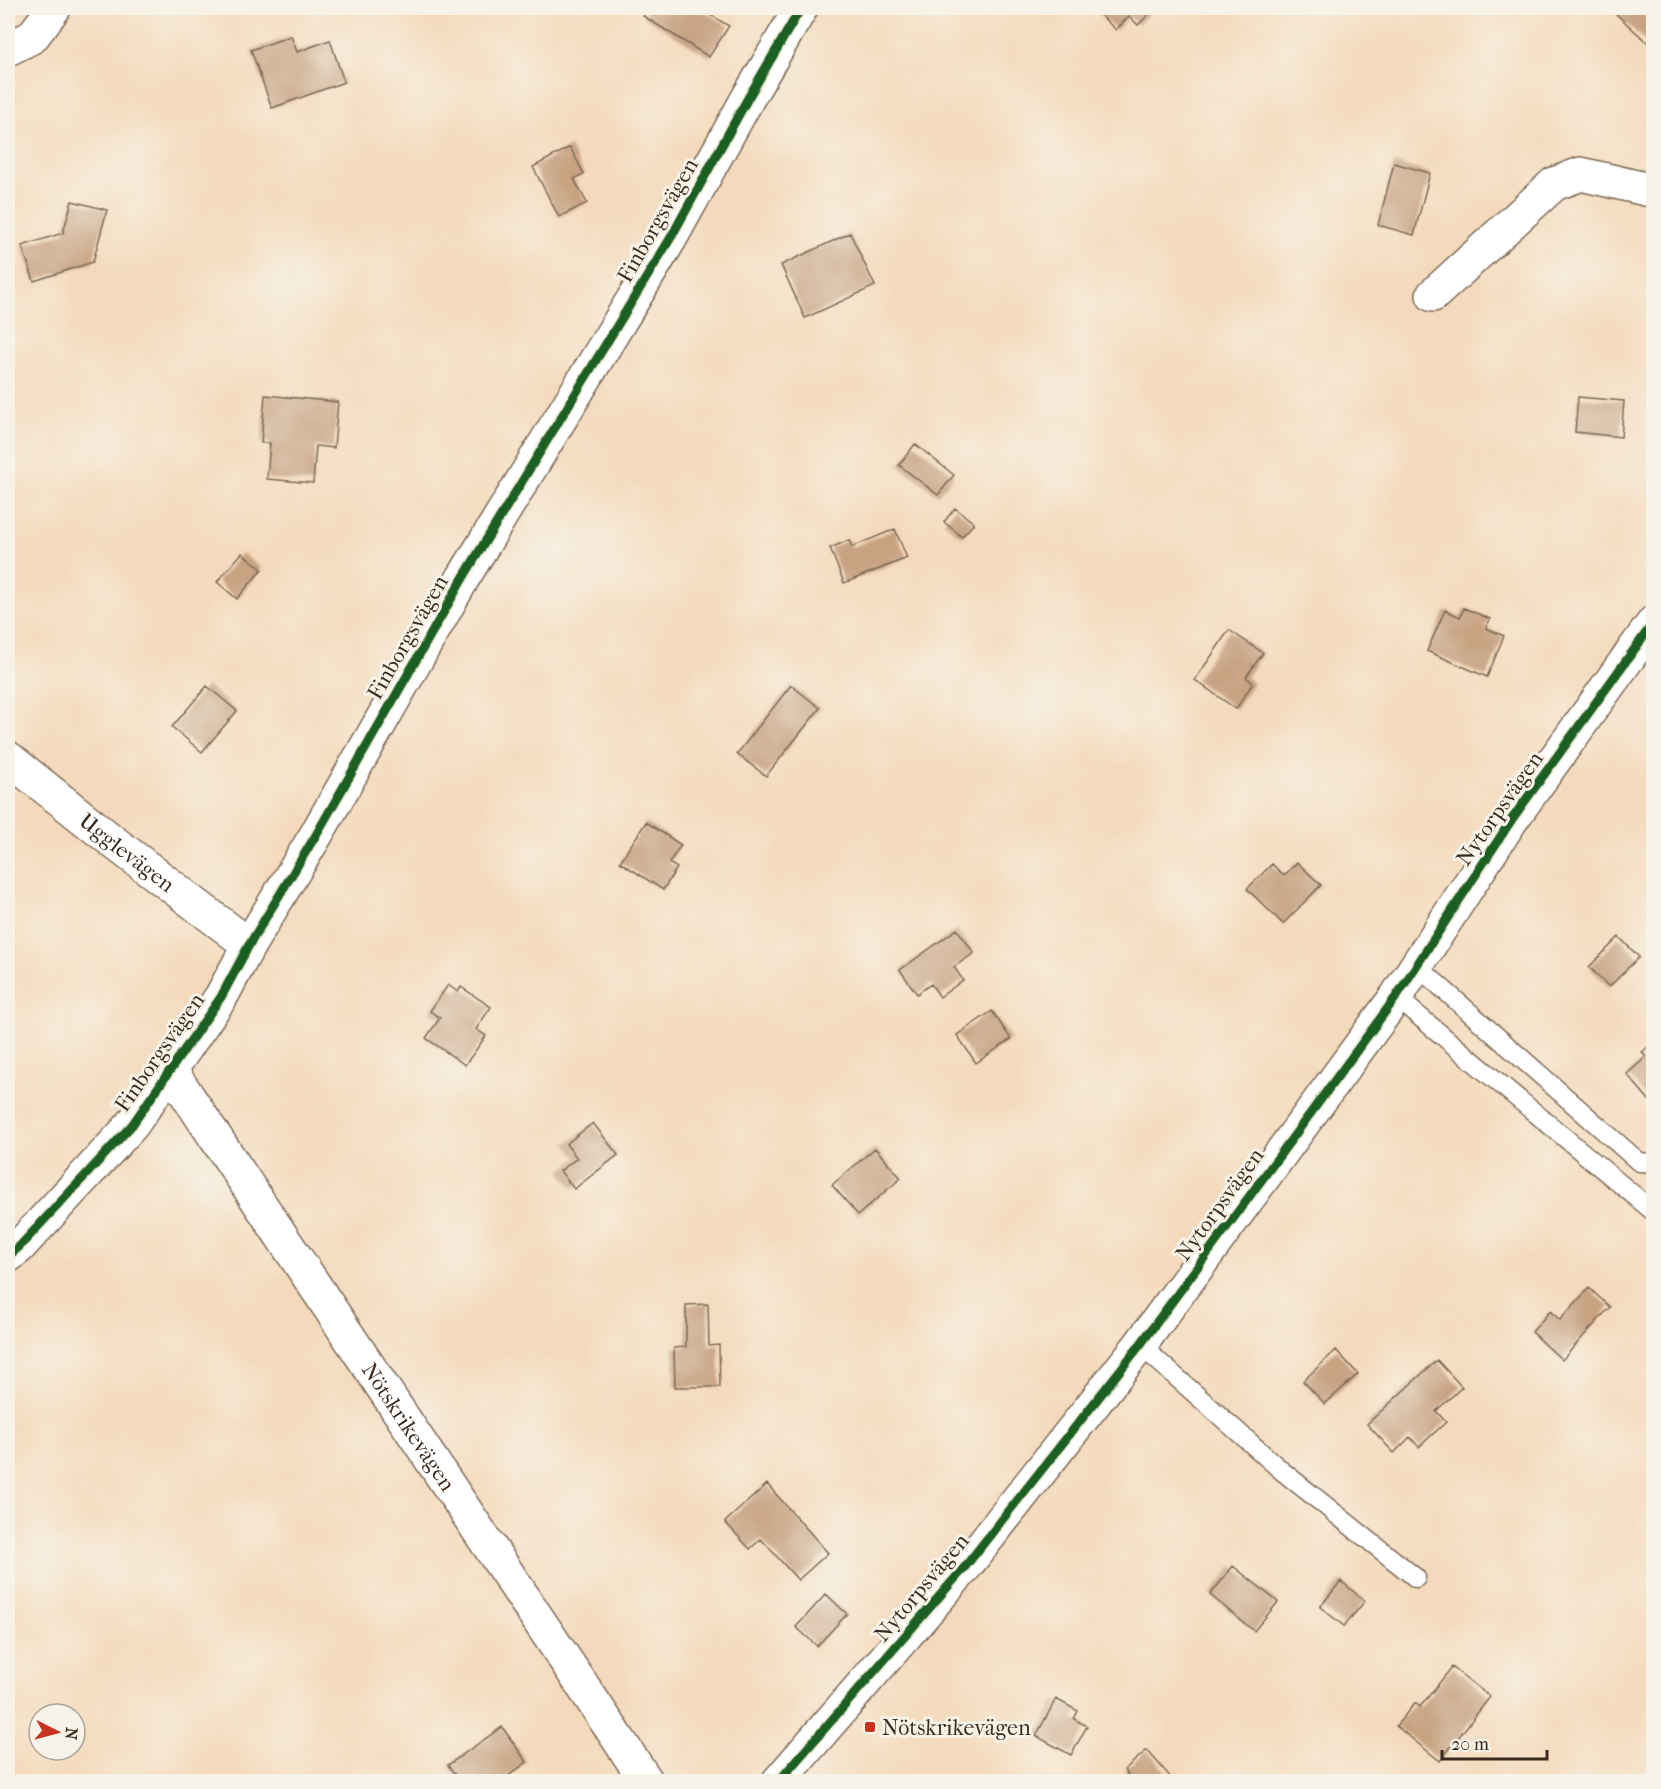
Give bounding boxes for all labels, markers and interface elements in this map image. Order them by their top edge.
street label: Finborgsvägen [612,154,704,287]
street label: Finborgsvägen [362,571,454,704]
street label: Nytorpsvägen [1451,746,1549,871]
street label: Ugglevägen [74,808,180,898]
street label: Finborgsvägen [109,988,210,1117]
street label: Nytorpsvägen [1170,1143,1270,1266]
street label: Nötskrikevägen [356,1358,461,1496]
street label: Nytorpsvägen [869,1528,975,1647]
north arrow [27,1702,87,1762]
place label: Nötskrikevägen [882,1715,1031,1741]
marker: Nötskrikevägen [863,1720,877,1734]
scale bar [1442,1723,1547,1761]
text: N [61,1726,82,1741]
text: 20 m [1451,1734,1489,1755]

